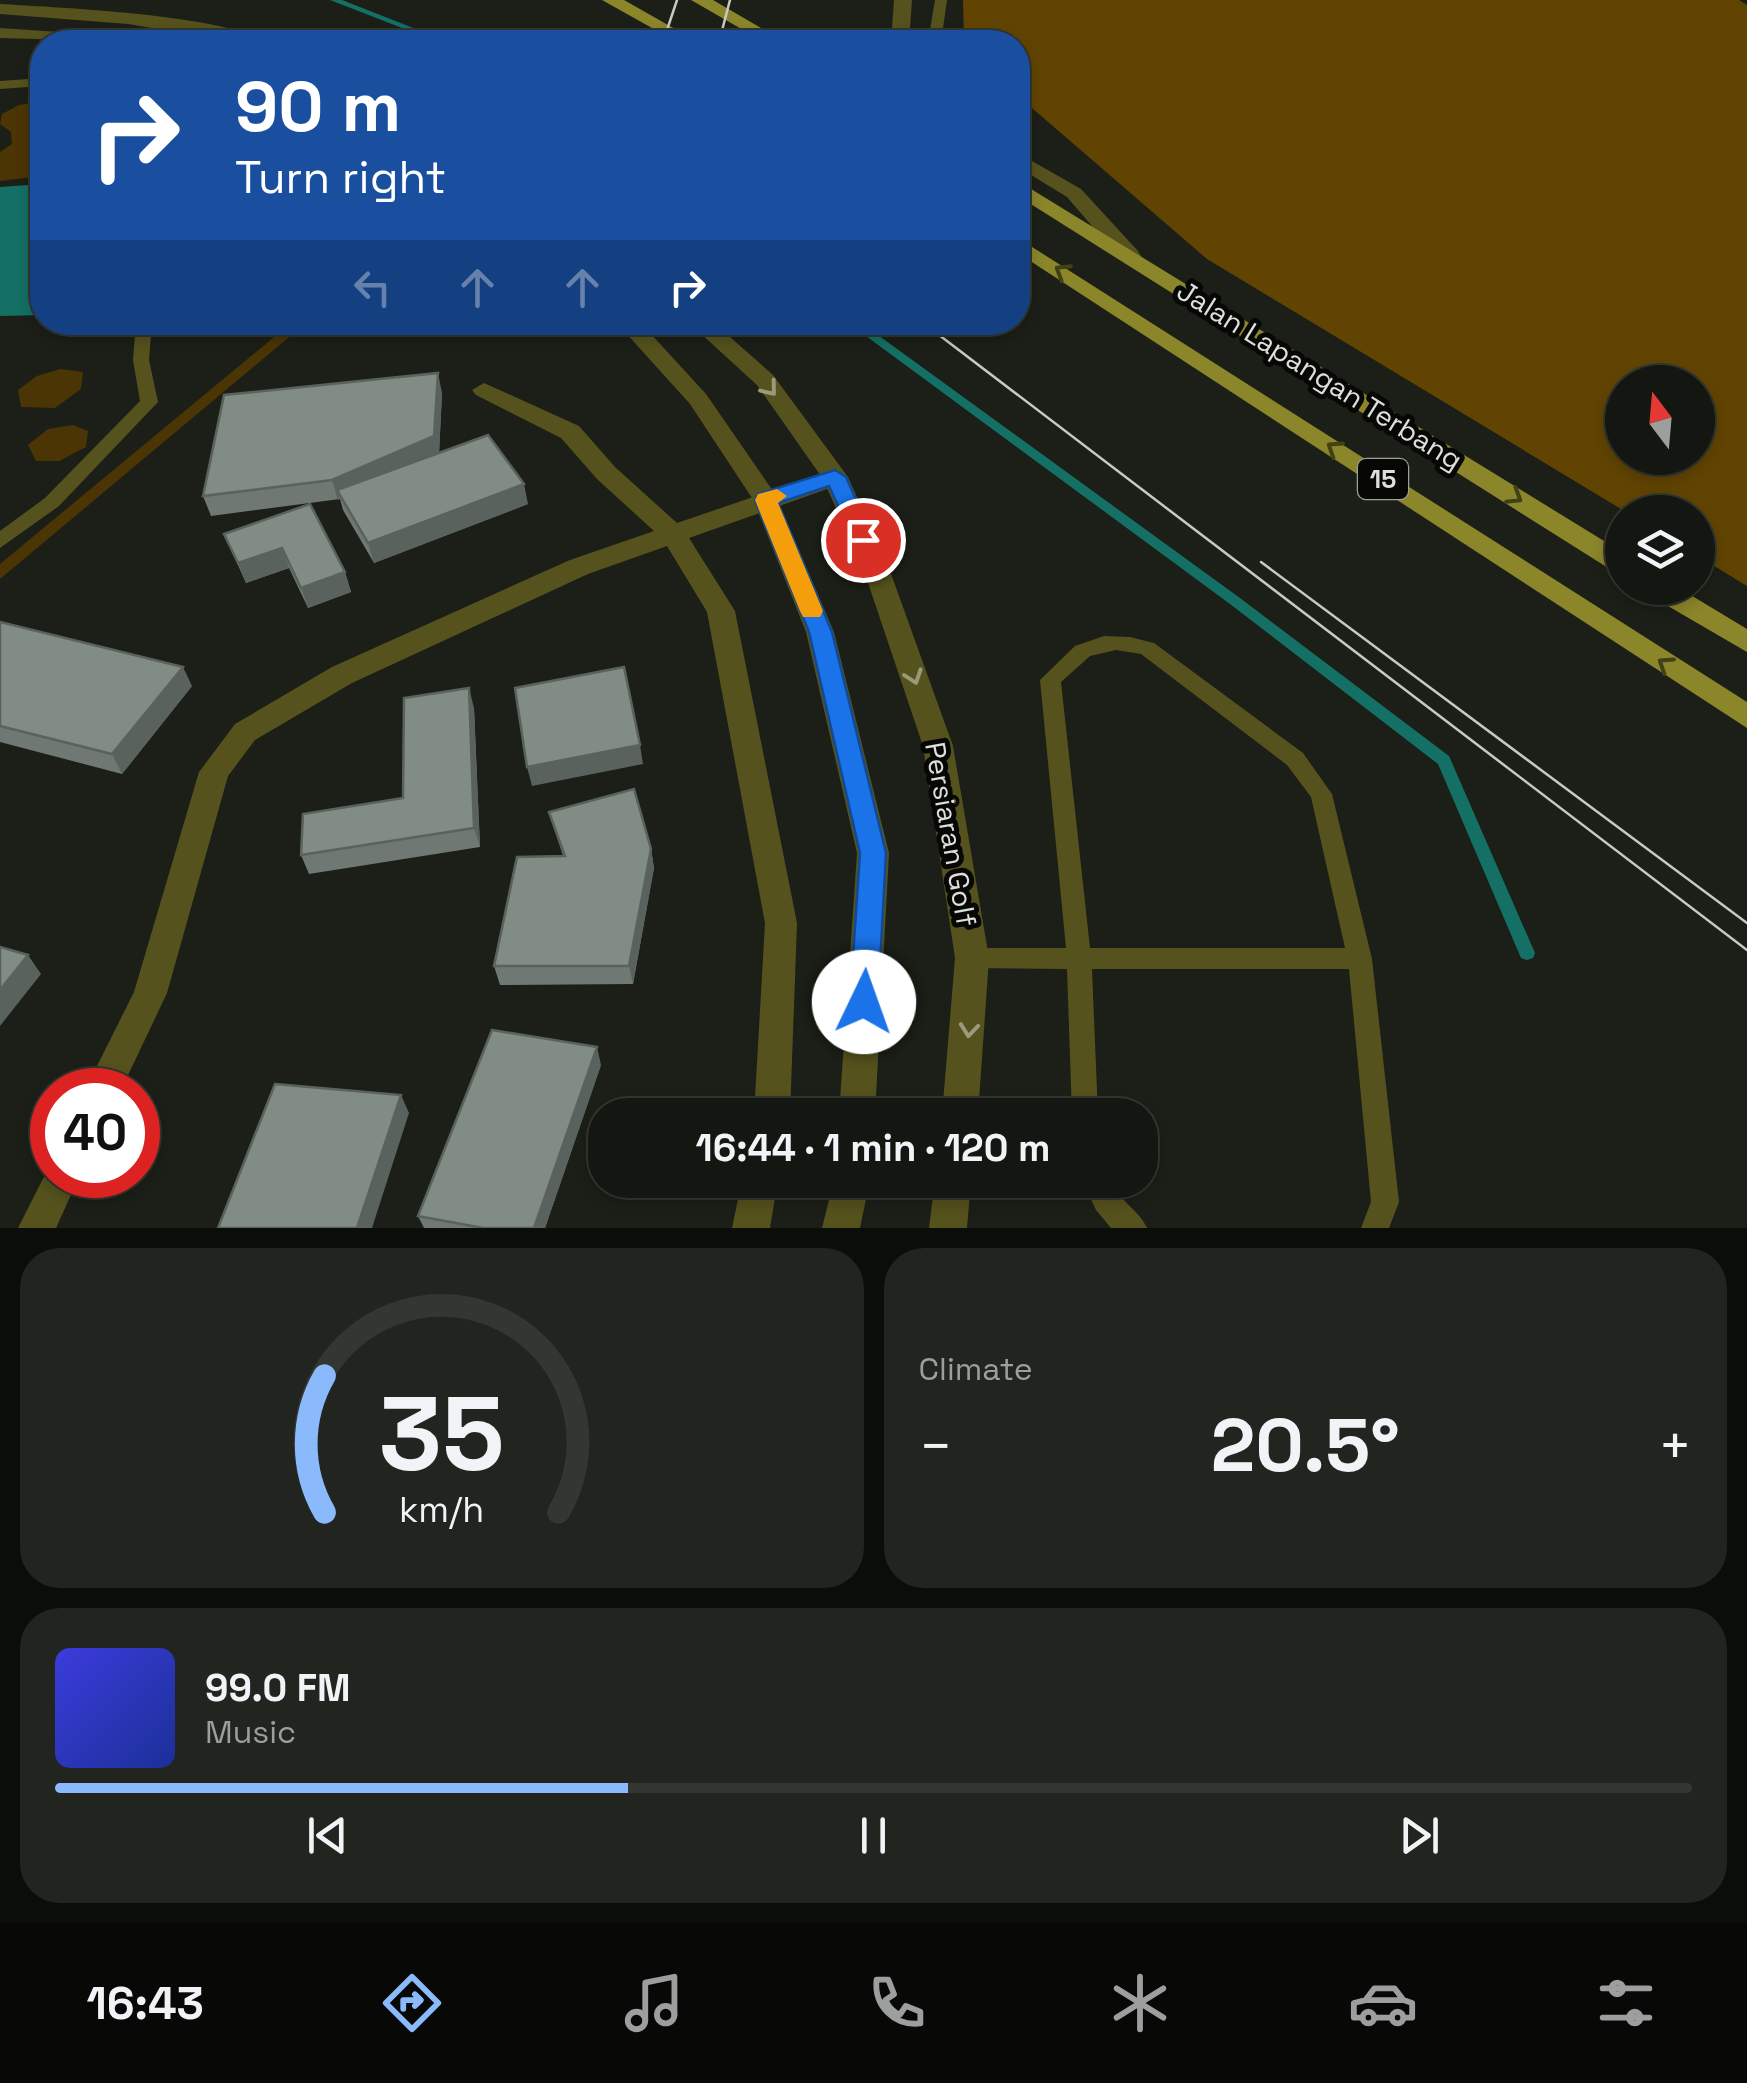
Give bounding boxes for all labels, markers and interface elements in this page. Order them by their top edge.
text: 90 m [235,62,401,151]
icon: right [70,70,200,200]
text: Turn right [235,149,446,206]
icon: left [345,260,400,315]
icon: ahead [450,260,505,315]
icon: ahead [555,260,610,315]
icon: right [660,260,715,315]
one-way arrow [1055,264,1073,283]
street label: Jalan Lapangan Terbang [1171,272,1469,478]
north arrow [1605,365,1715,475]
map controls [1605,365,1715,605]
one-way arrow [758,377,776,395]
one-way arrow [1327,442,1346,460]
road number: 15 [1358,459,1408,499]
one-way arrow [1504,485,1522,504]
button: layers [1605,495,1715,605]
pin [821,498,906,583]
icon: arrive [836,513,891,568]
one-way arrow [1658,657,1676,676]
one-way arrow [902,667,923,684]
street label: Persiaran Golf [917,739,985,929]
position arrow [812,950,916,1054]
one-way arrow [958,1022,980,1038]
speed limit sign: 40 [30,1068,160,1198]
text: 16:44 · 1 min · 120 m [696,1124,1050,1172]
text: Climate [919,1349,1033,1389]
text: 35 [379,1368,505,1500]
text: 20.5° [1211,1397,1400,1493]
text: − [919,1411,953,1481]
text: + [1658,1411,1692,1481]
text: km/h [399,1487,484,1532]
text: 99.0 FM [205,1664,351,1712]
text: Music [205,1712,296,1752]
icon: previous [300,1808,355,1863]
icon: pause [846,1808,901,1863]
icon: next [1392,1808,1447,1863]
icon: directions [377,1968,447,2038]
icon: music [619,1968,689,2038]
icon: phone [862,1968,932,2038]
icon: climate [1105,1968,1175,2038]
icon: car [1348,1968,1418,2038]
icon: filters [1591,1968,1661,2038]
text: 16:43 [86,1975,204,2032]

